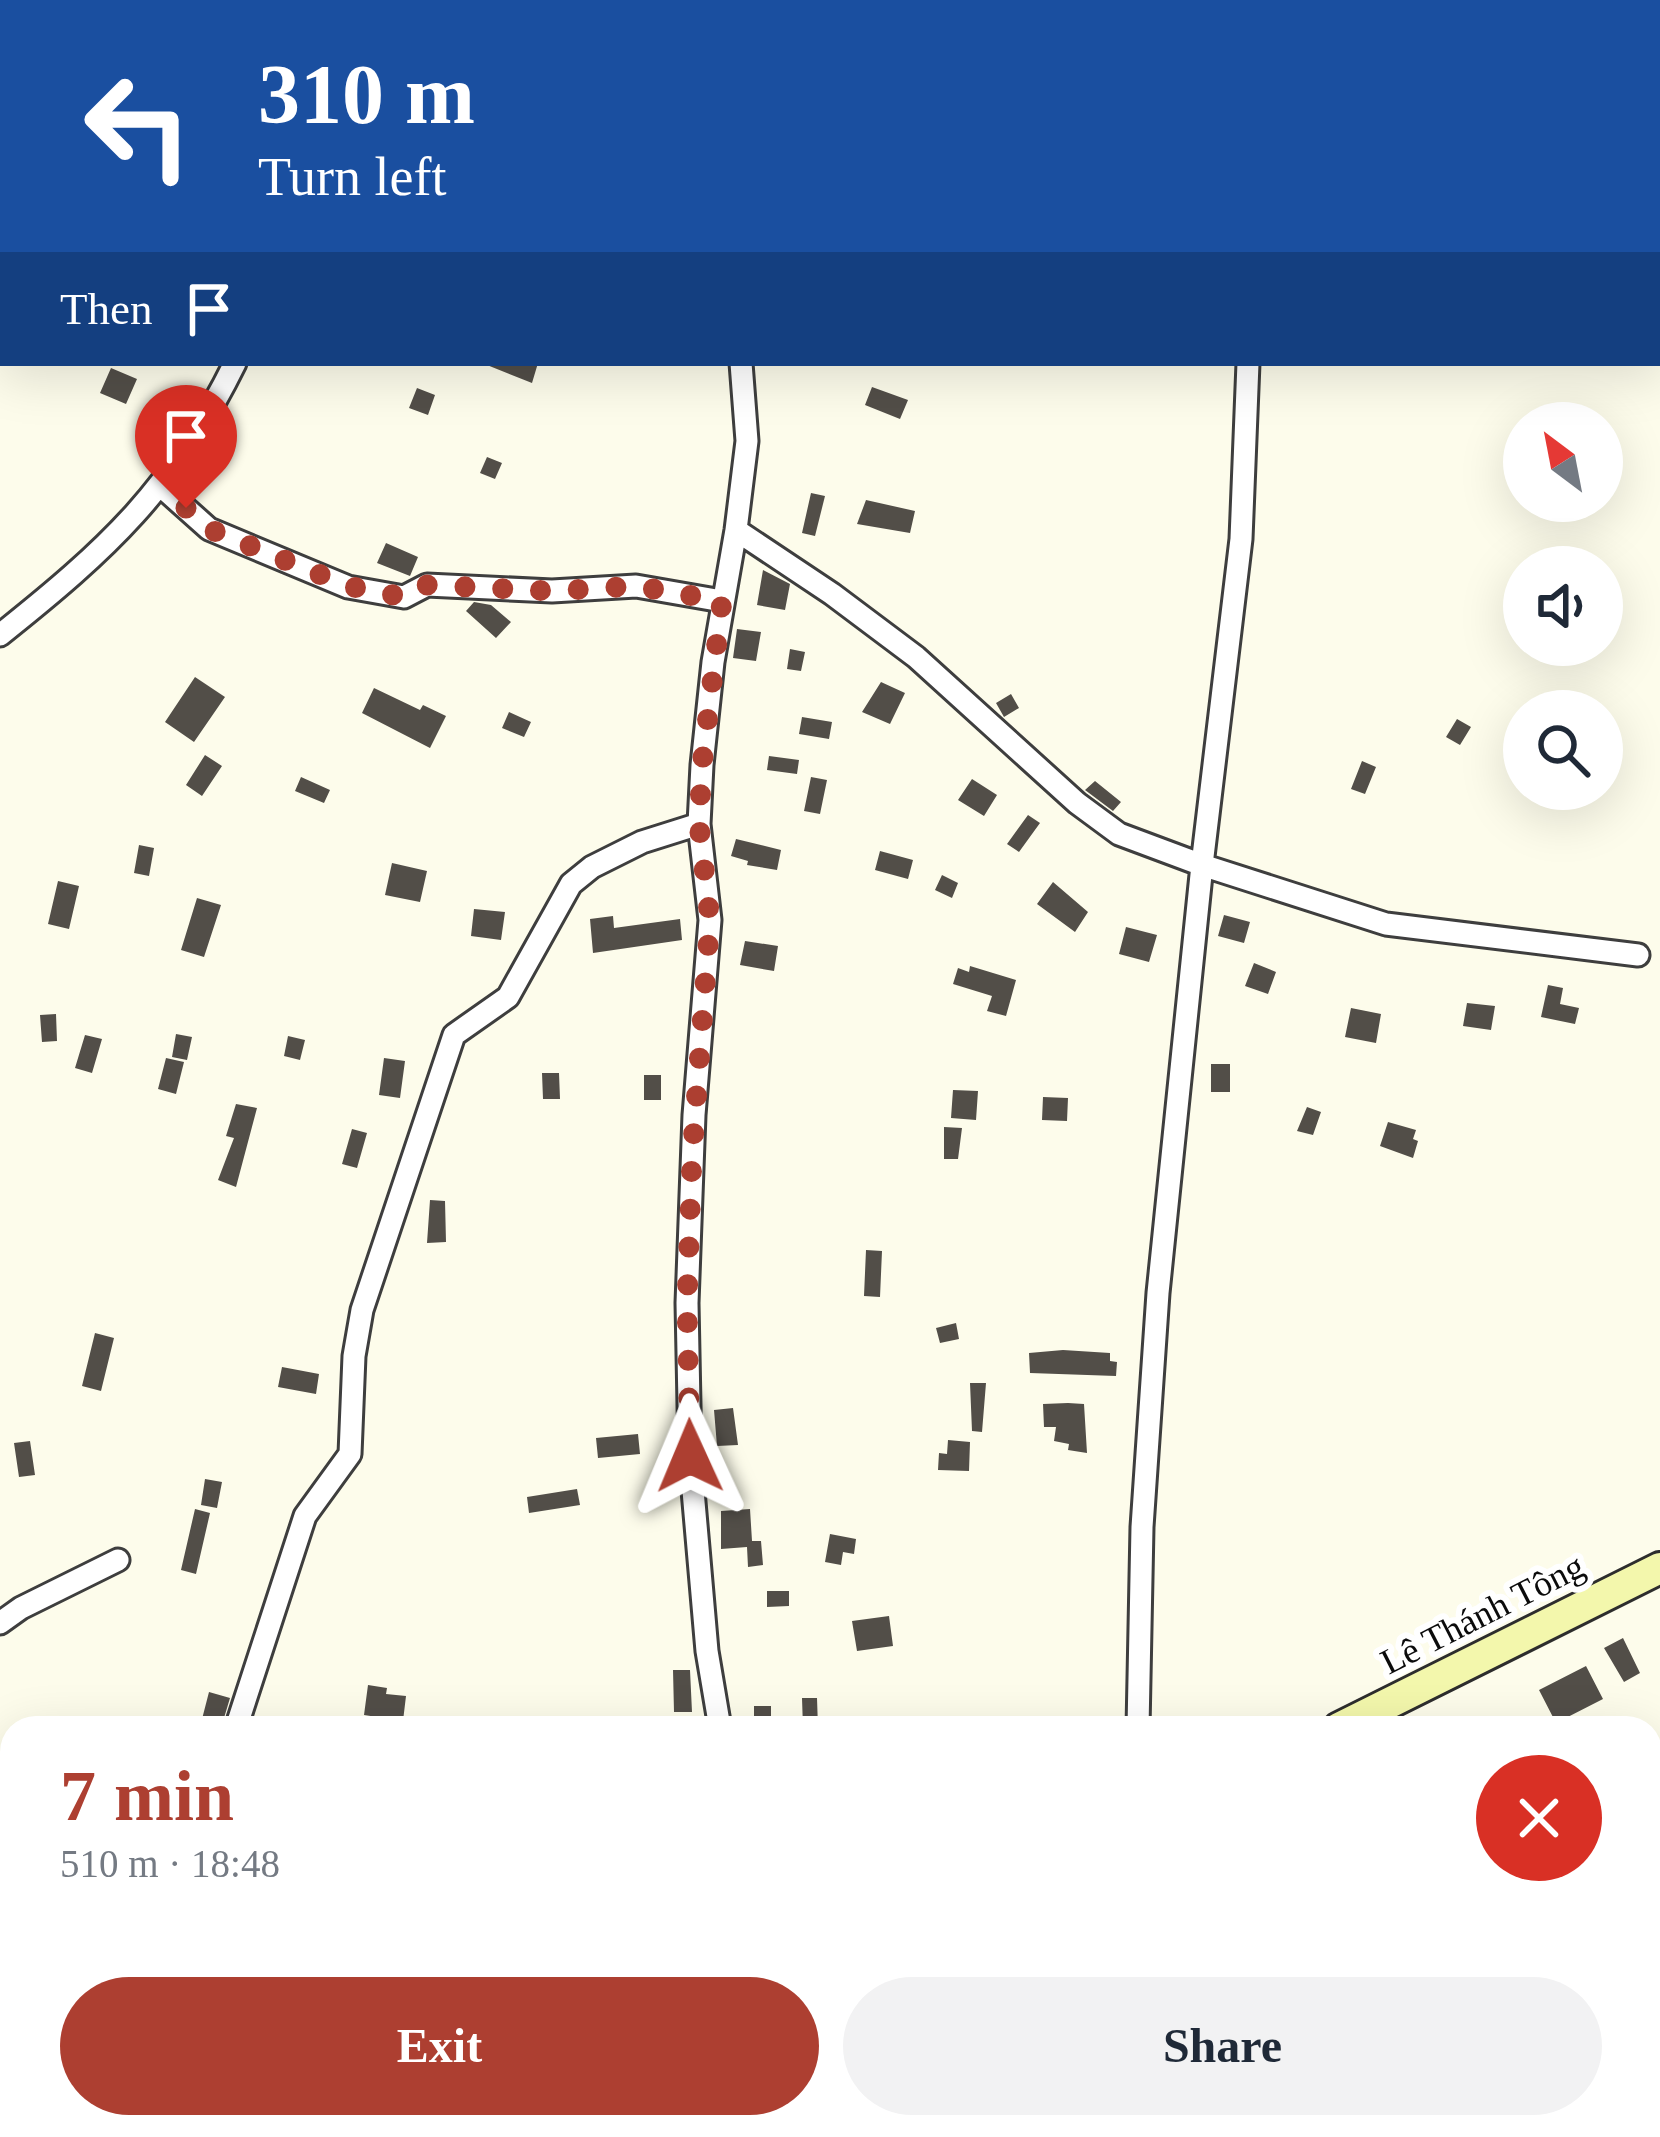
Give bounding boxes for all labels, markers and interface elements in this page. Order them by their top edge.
icon: left [60,48,216,204]
text: 310 m [258,48,475,141]
text: Turn left [258,147,447,207]
icon: arrive [176,276,242,342]
text: Then [60,284,152,334]
pin [135,385,237,508]
north arrow [1503,402,1623,522]
map controls [1503,402,1623,810]
icon: arrive [153,403,219,469]
button: sound [1503,546,1623,666]
button: search [1503,690,1623,810]
position arrow [627,1393,753,1519]
street label: Lê Thánh Tông [1374,1546,1591,1682]
button: close [1476,1755,1602,1881]
text: 7 min [60,1756,234,1836]
text: 510 m · 18:48 [60,1842,280,1885]
button: Exit [60,1977,819,2115]
button: Share [843,1977,1602,2115]

